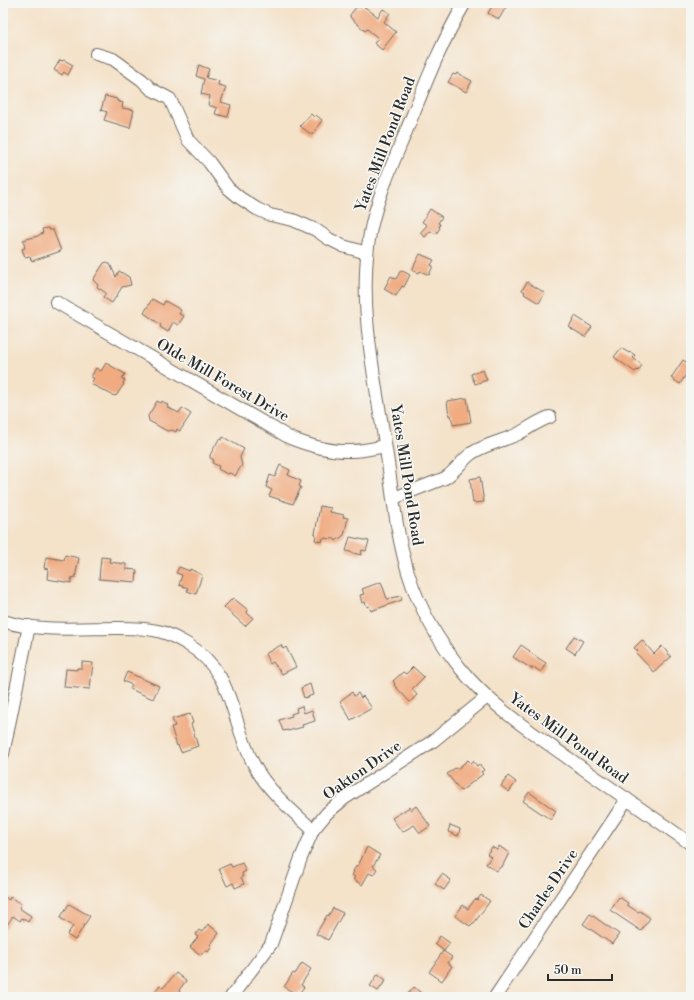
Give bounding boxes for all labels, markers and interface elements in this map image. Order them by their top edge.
street label: Yates Mill Pond Road [351,74,420,215]
street label: Olde Mill Forest Drive [153,335,292,426]
street label: Yates Mill Pond Road [386,402,427,547]
street label: Yates Mill Pond Road [505,688,632,788]
street label: Oakton Drive [320,737,405,804]
street label: Charles Drive [515,845,582,933]
scale bar [548,956,612,982]
text: 50 m [554,963,582,978]

